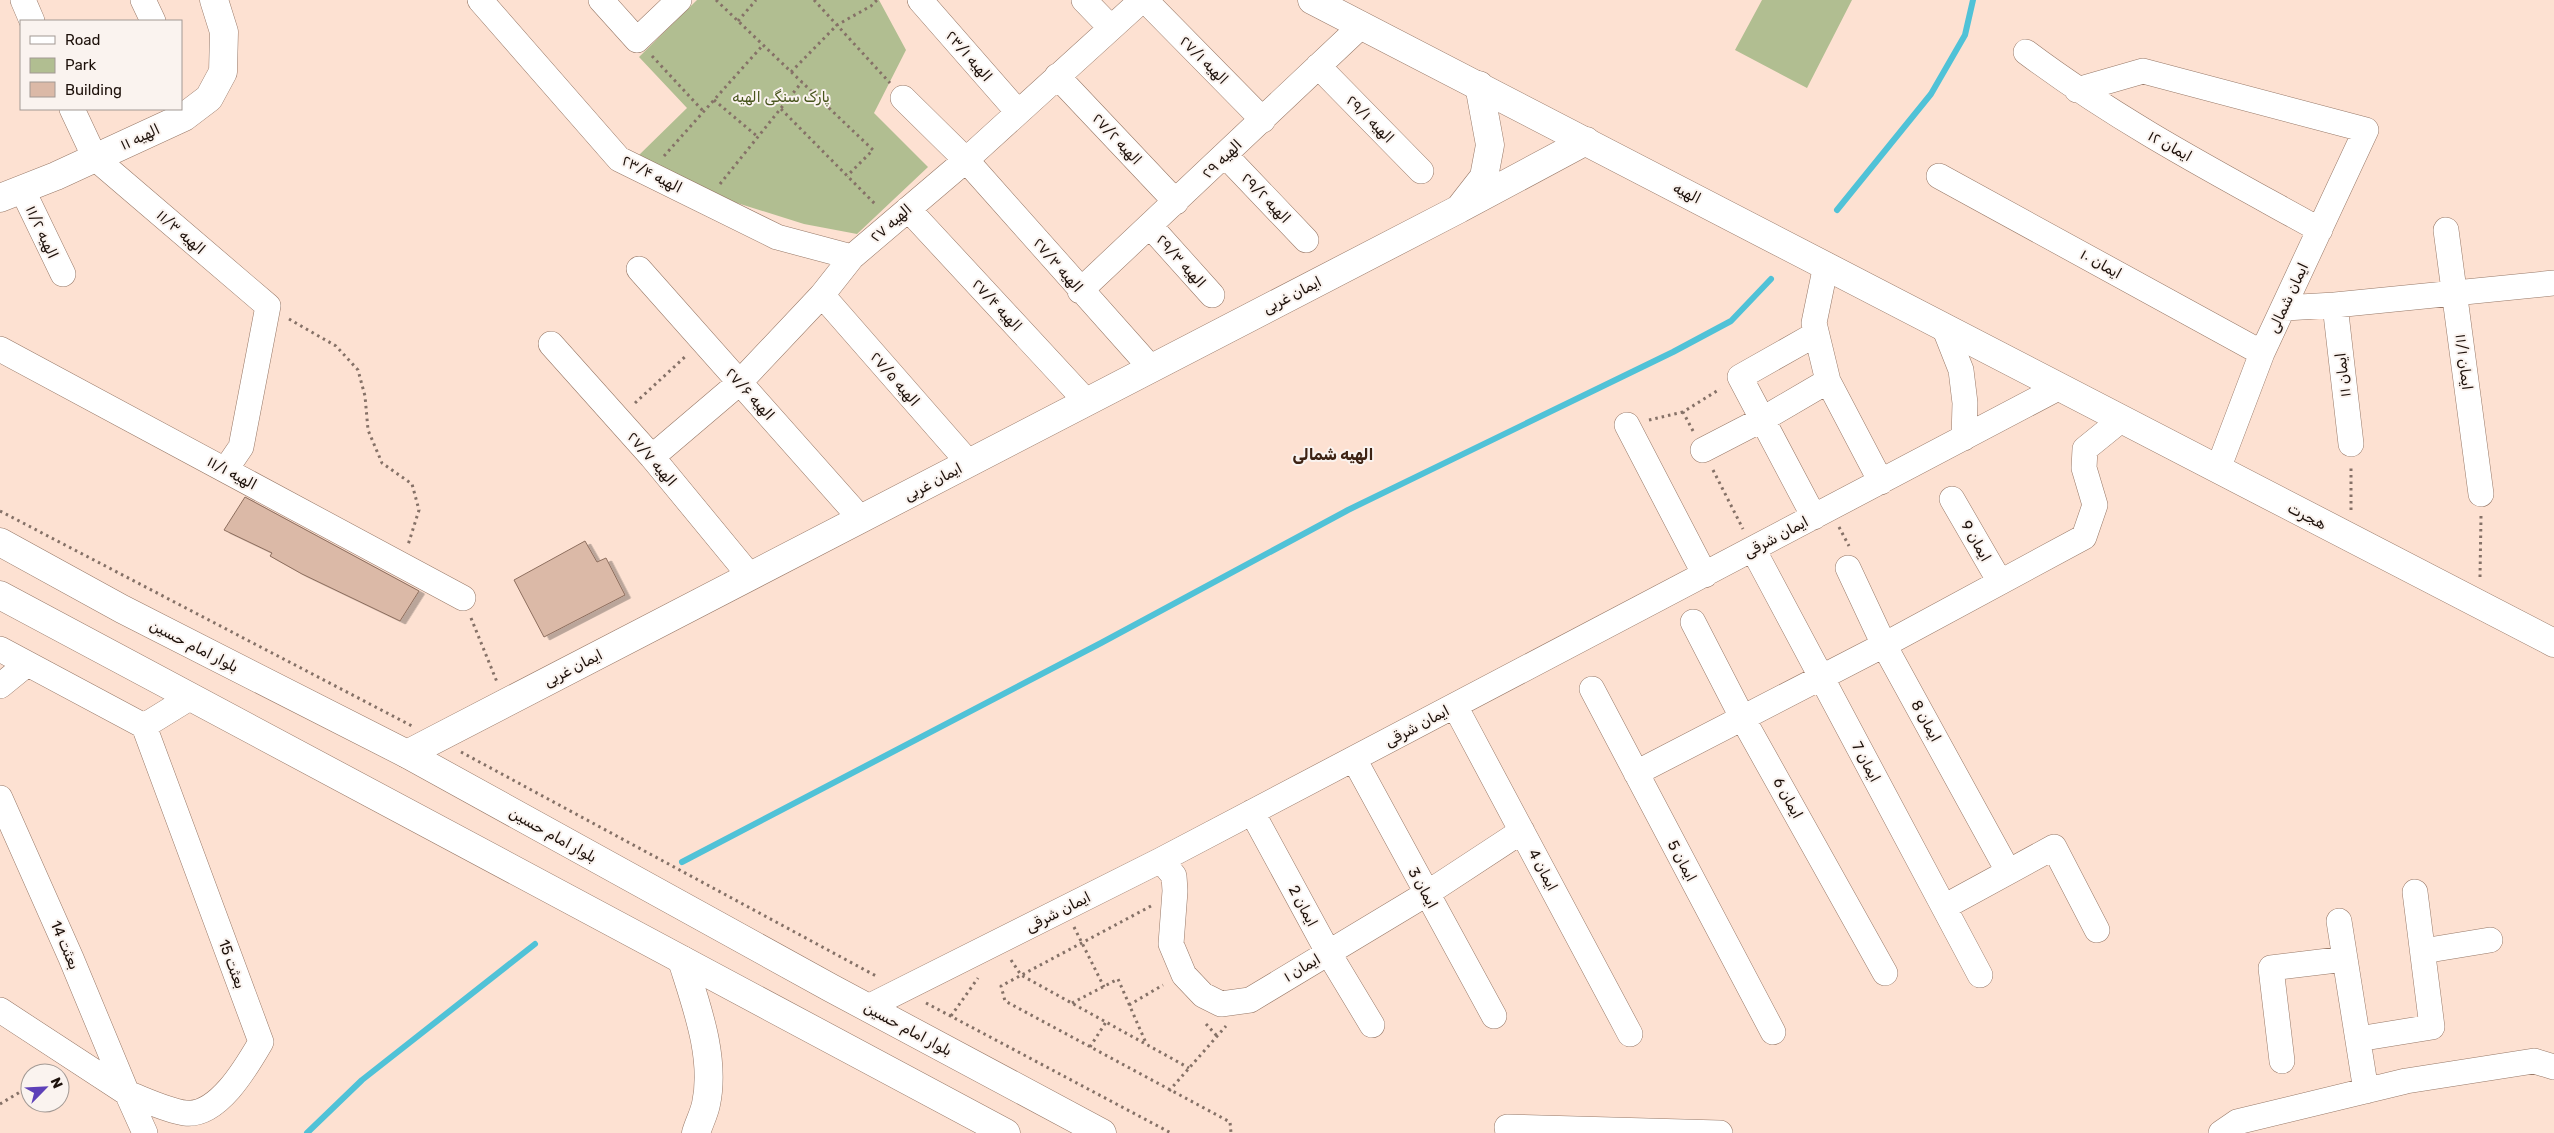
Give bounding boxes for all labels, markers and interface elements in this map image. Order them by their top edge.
legend [20,20,182,110]
street label: الهیه ۲۳/۱ [942,27,996,85]
text: Road [65,31,101,49]
street label: الهیه ۲۷/۱ [1176,32,1232,88]
text: Park [65,56,96,74]
text: Building [65,81,122,99]
park label: پارک سنگی الهیه [732,88,830,107]
street label: الهیه ۲۹/۱ [1342,91,1398,147]
street label: الهیه ۲۷/۲ [1089,109,1145,169]
street label: الهیه ۱۱ [117,120,163,154]
street label: ایمان ۱۲ [2145,127,2195,165]
street label: الهیه ۲۹ [1198,136,1246,182]
street label: الهیه ۲۳/۴ [619,151,685,197]
street label: الهیه ۲۹/۲ [1238,169,1294,227]
street label: الهیه [1670,178,1704,208]
street label: الهیه ۲۷ [866,200,916,246]
street label: الهیه ۱۱/۲ [22,203,62,261]
street label: الهیه ۱۱/۳ [153,206,209,258]
street label: الهیه ۲۹/۳ [1152,231,1210,291]
street label: الهیه ۲۷/۳ [1029,234,1087,296]
street label: ایمان ۱۰ [2077,245,2125,283]
street label: ایمان شمالی [2264,260,2312,336]
street label: ایمان غربی [1260,273,1324,317]
street label: الهیه ۲۷/۴ [968,275,1026,335]
street label: ایمان ۱۱/۱ [2452,333,2476,391]
street label: الهیه ۲۷/۵ [867,348,923,410]
street label: ایمان ۱۱ [2331,352,2355,398]
street label: الهیه ۲۷/۶ [722,364,778,424]
street label: الهیه ۲۷/۷ [624,428,680,490]
district label: الهیه شمالی [1293,445,1373,464]
street label: الهیه ۱۱/۱ [204,452,260,494]
street label: ایمان غربی [901,459,965,505]
street label: هجرت [2285,499,2329,533]
street label: ایمان شرقی [1740,512,1812,562]
street label: ایمان 9 [1957,517,1995,565]
street label: بلوار امام حسین [146,616,241,677]
street label: ایمان غربی [541,646,605,690]
street label: ایمان 8 [1907,697,1945,745]
street label: ایمان شرقی [1381,701,1453,751]
street label: ایمان 7 [1848,739,1884,785]
street label: ایمان 6 [1769,774,1807,822]
street label: بلوار امام حسین [506,804,600,867]
street label: ایمان 5 [1664,837,1700,885]
street label: ایمان 4 [1525,846,1561,894]
street label: ایمان 3 [1404,864,1442,912]
street label: ایمان 2 [1285,882,1321,930]
street label: ایمان شرقی [1022,888,1094,936]
street label: بعثت 14 [47,918,83,972]
street label: بعثت 15 [215,937,249,991]
street label: ایمان ۱ [1280,950,1324,986]
street label: بلوار امام حسین [860,998,955,1061]
north arrow [20,1063,70,1113]
text: N [47,1075,66,1091]

